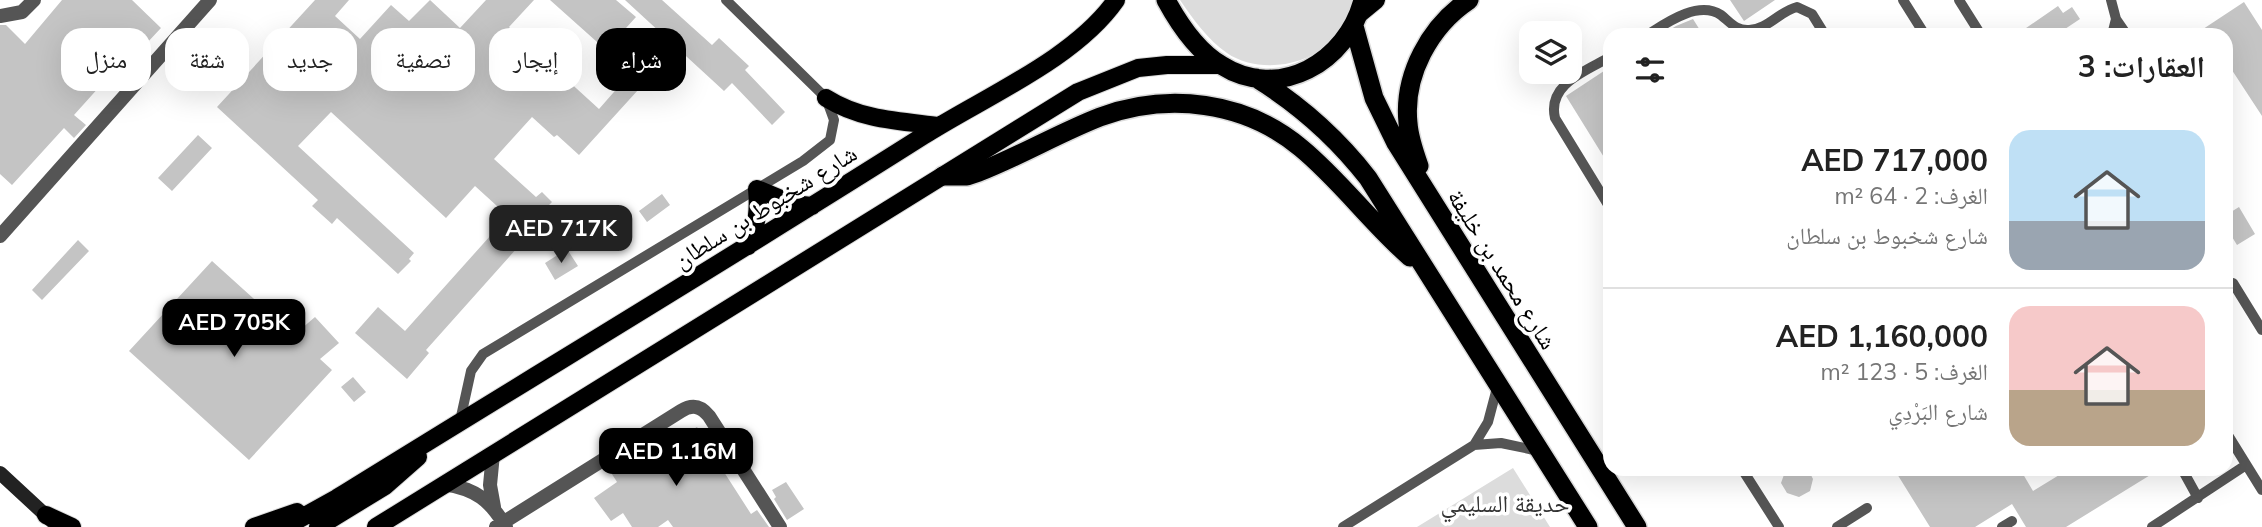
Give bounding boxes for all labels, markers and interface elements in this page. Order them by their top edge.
map controls [1519,21,1582,84]
button: layers [1519,21,1582,84]
chip: منزل [61,28,151,91]
chip: شقة [165,28,249,91]
chip: جديد [263,28,357,91]
chip: تصفية [371,28,475,91]
chip: إيجار [489,28,582,91]
chip: شراء [596,28,686,91]
text: العقارات: 3 [2078,47,2205,85]
icon: filters [1631,51,1669,89]
street label: شارع شخبوط بن سلطان [668,138,863,275]
text: AED 717,000 [1801,141,1988,179]
icon: home [2065,158,2149,242]
text: الغرف: 2 · 64 m² [1834,181,1988,210]
street label: شارع محمد بن خليفة [1441,183,1564,355]
pin: AED 717K [489,205,633,265]
text: AED 717K [505,213,617,242]
text: شارع شخبوط بن سلطان [1786,221,1988,250]
pin: AED 705K [162,300,306,359]
text: AED 705K [178,307,290,336]
text: AED 1,160,000 [1776,317,1988,355]
icon: home [2065,334,2149,418]
text: الغرف: 5 · 123 m² [1821,357,1988,386]
text: شارع البَرْدِي [1888,397,1988,426]
pin: AED 1.16M [596,428,756,488]
text: AED 1.16M [615,436,737,465]
park label: حديقة السليمي [1441,488,1569,523]

